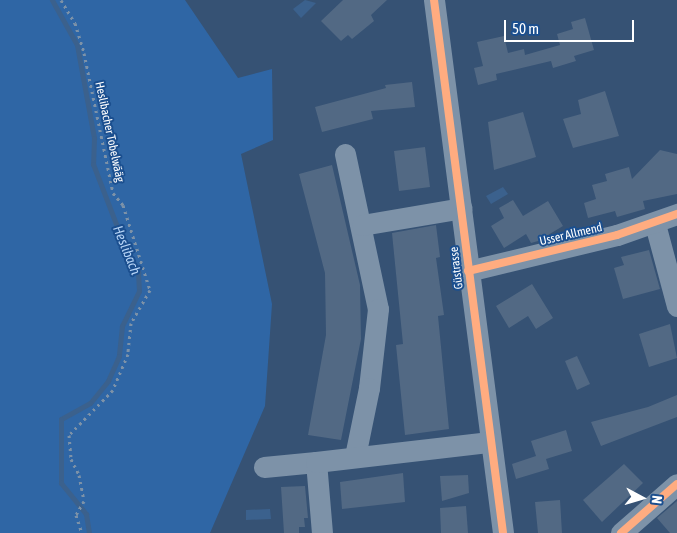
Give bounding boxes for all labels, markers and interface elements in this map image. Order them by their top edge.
scale bar [507,10,637,42]
text: 50 m [512,20,539,37]
street label: Heslibacher Tobelwääg [91,80,127,184]
street label: Usser Allmend [538,221,604,249]
water label: Heslibach [110,223,144,277]
street label: Güstrasse [447,246,467,290]
north arrow [617,473,667,523]
text: N [649,495,665,505]

